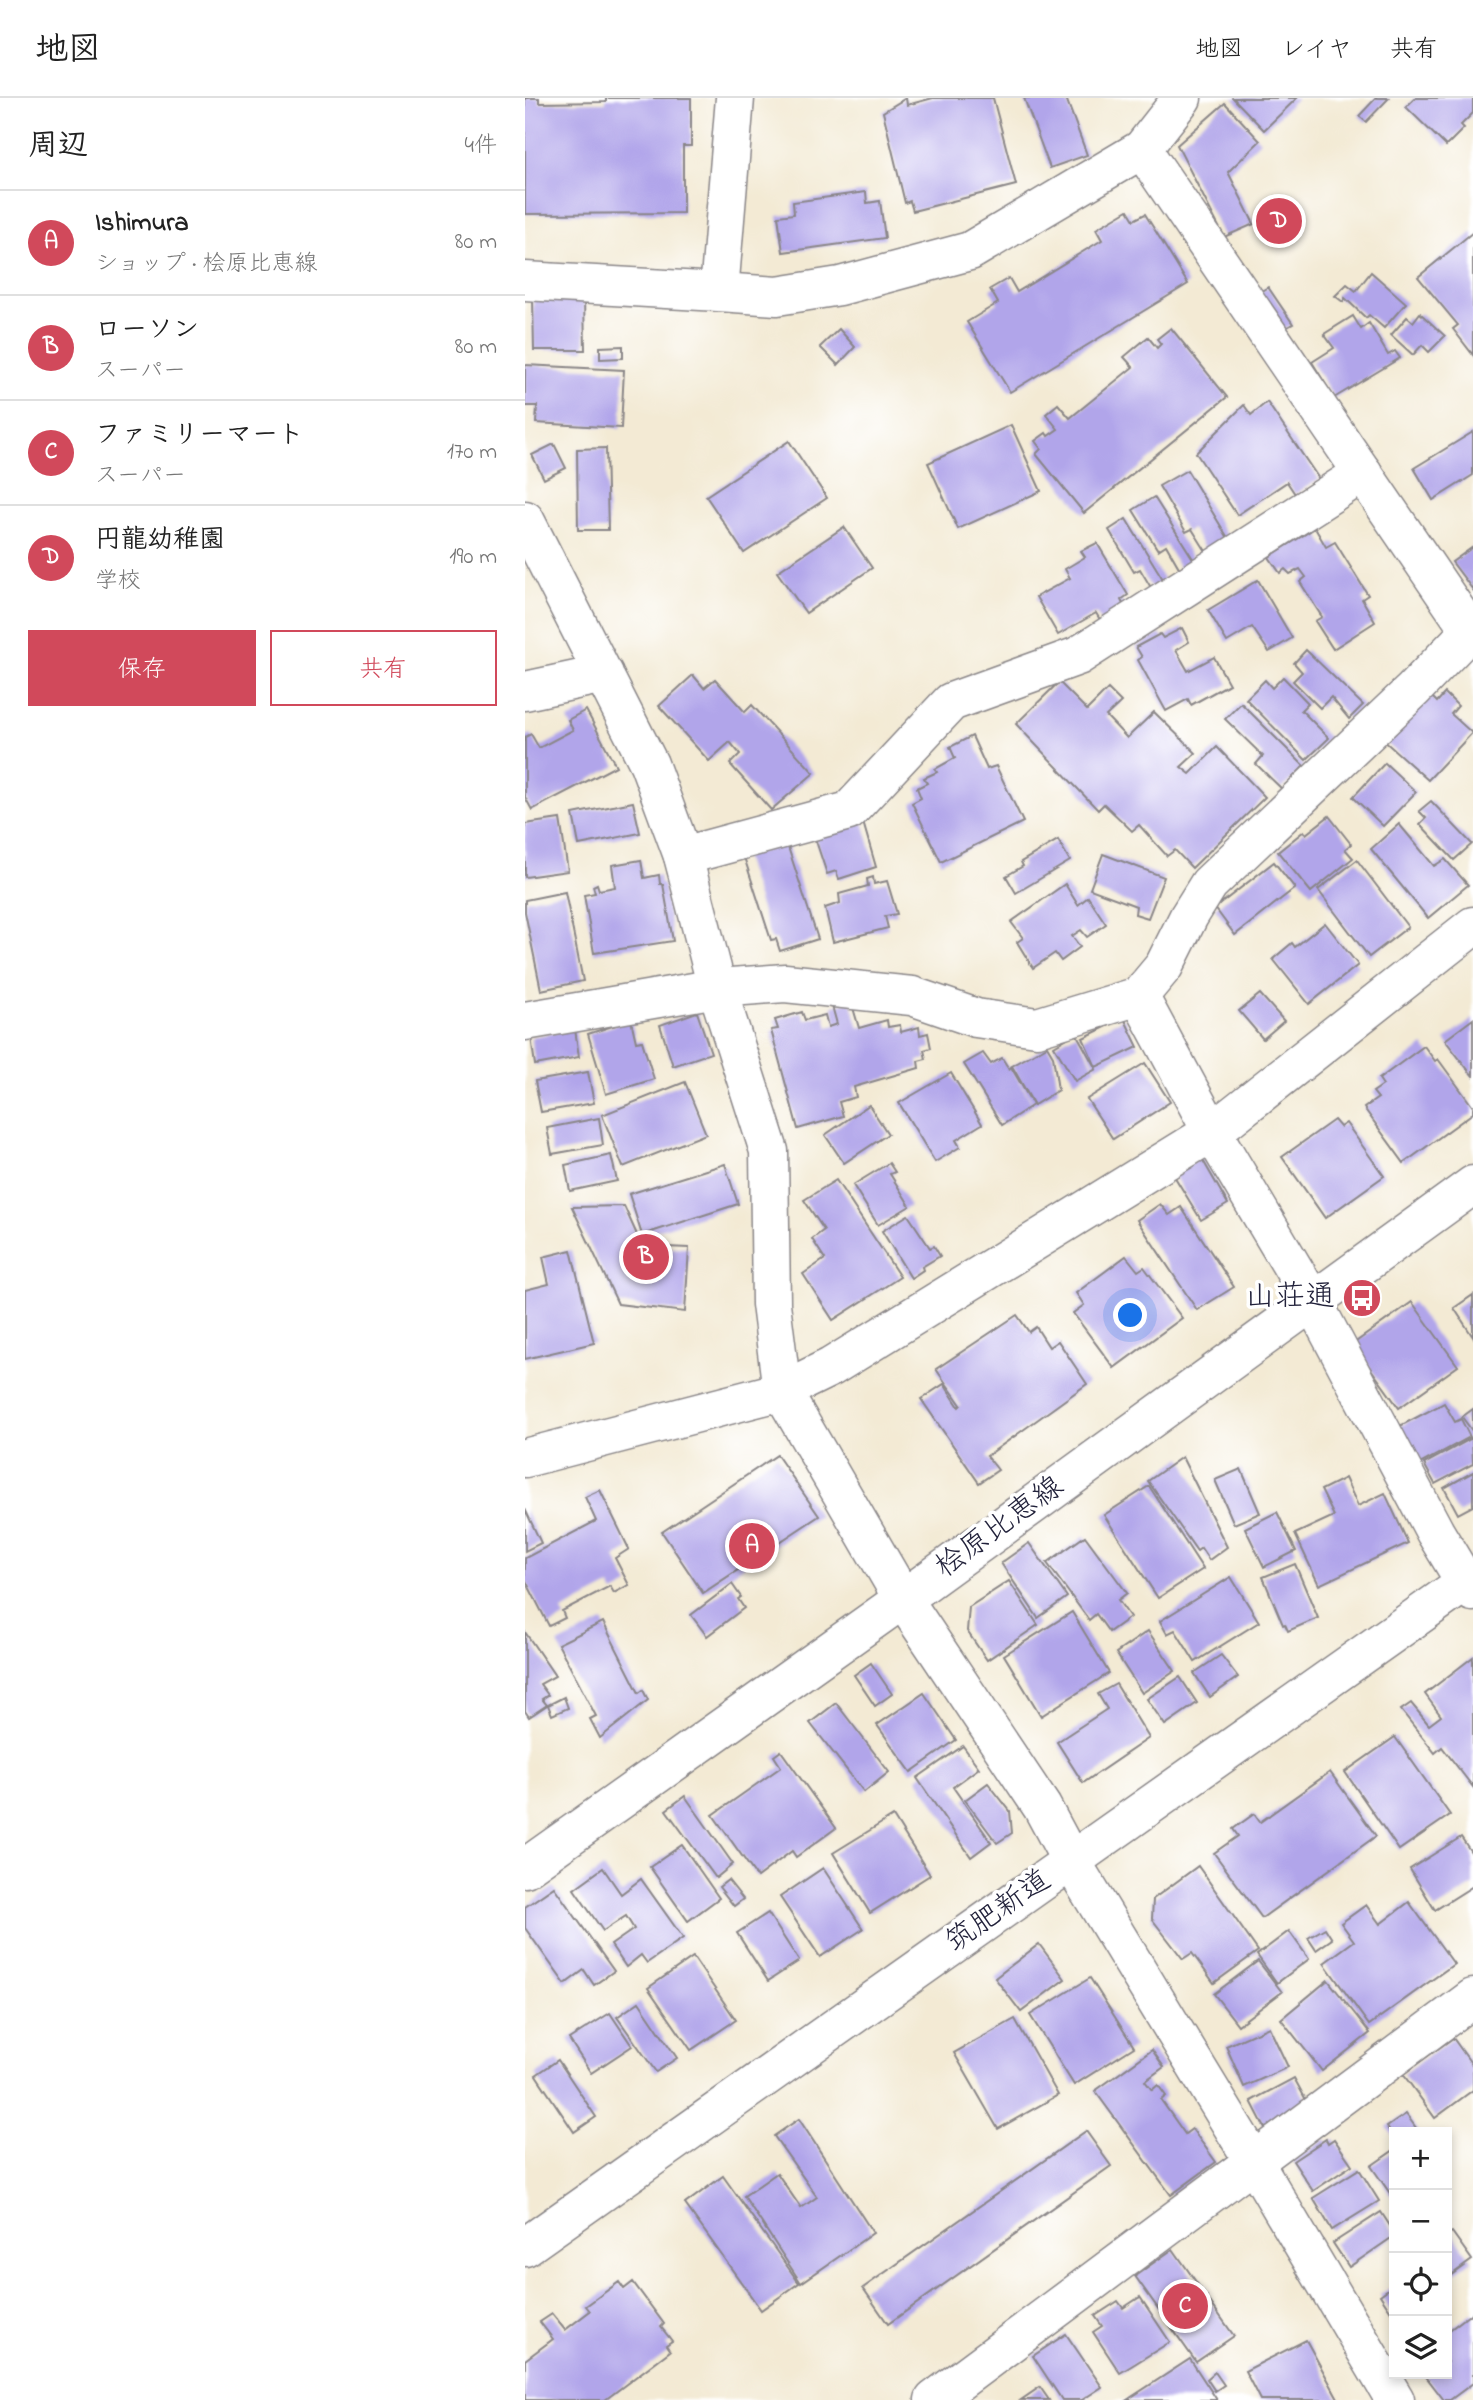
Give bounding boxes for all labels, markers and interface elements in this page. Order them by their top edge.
text: 地図 [35,27,101,75]
text: 地図 [1195,33,1243,68]
text: レイヤ [1281,33,1352,68]
text: 共有 [1390,33,1438,68]
text: 周辺 [28,125,88,169]
text: 4件 [465,130,497,163]
pin: D [1256,195,1302,247]
text: Ishimura [95,205,188,243]
text: A [44,226,58,259]
text: 80 m [455,226,497,259]
text: ショップ · 桧原比恵線 [95,248,317,281]
text: ローソン [95,312,199,350]
text: B [43,331,59,364]
text: 80 m [455,331,497,364]
text: スーパー [95,355,186,388]
text: ファミリーマート [95,417,304,455]
text: C [45,436,57,469]
text: 170 m [447,436,497,469]
text: スーパー [95,460,186,493]
text: 円龍幼稚園 [95,522,225,560]
text: D [43,541,59,574]
text: 190 m [449,541,497,574]
text: 学校 [95,565,141,598]
button: 保存 [28,630,256,706]
button: 共有 [270,630,497,706]
pin: B [623,1231,669,1283]
place label: 山荘通 [1245,1276,1335,1320]
bus stop icon: 山荘通 [1341,1277,1383,1319]
your location [1113,1298,1147,1332]
street label: 桧原比恵線 [926,1466,1074,1590]
pin: A [729,1520,775,1572]
street label: 筑肥新道 [937,1860,1061,1964]
map controls [1389,2127,1452,2379]
button: + [1389,2127,1452,2190]
button: − [1389,2190,1452,2253]
button: locate [1389,2253,1452,2316]
pin: C [1162,2280,1208,2332]
button: layers [1389,2316,1452,2379]

